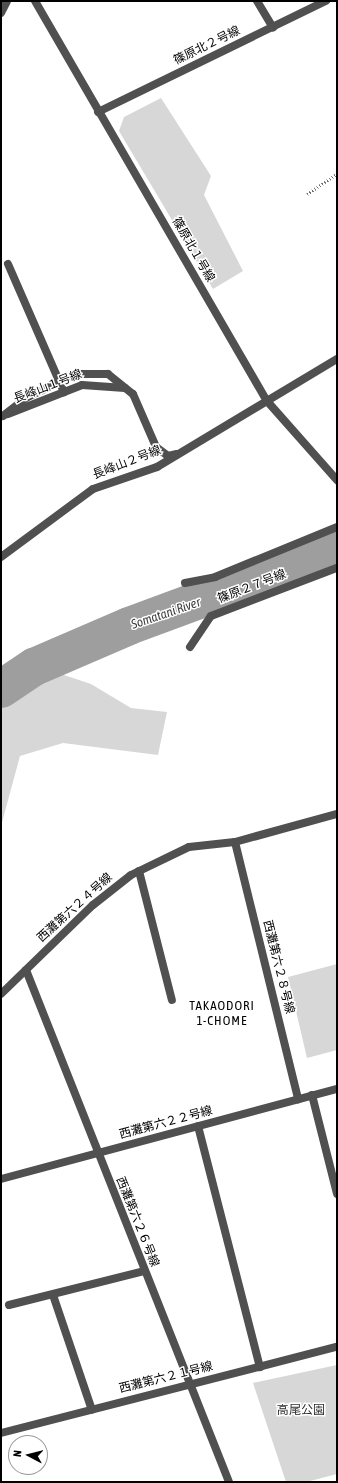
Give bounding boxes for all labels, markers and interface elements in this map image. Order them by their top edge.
street label: 篠原北２号線 [171,24,243,68]
street label: 篠原北１号線 [169,215,217,285]
street label: 長峰山１号線 [12,367,84,407]
street label: 長峰山２号線 [91,443,163,483]
street label: 篠原２７号線 [216,567,288,607]
water label: Somatani River [129,595,203,633]
street label: 西灘第六２４号線 [35,871,115,945]
street label: 西灘第六２８号線 [259,919,297,1015]
district label: TAKAODORI 1-CHOME [189,999,255,1030]
street label: 西灘第六２２号線 [118,1104,214,1142]
street label: 西灘第六２６号線 [112,1175,162,1269]
street label: 西灘第六２１号線 [118,1359,214,1397]
park label: 高尾公園 [277,1404,325,1418]
north arrow [8,1435,48,1475]
text: N [11,1450,23,1458]

